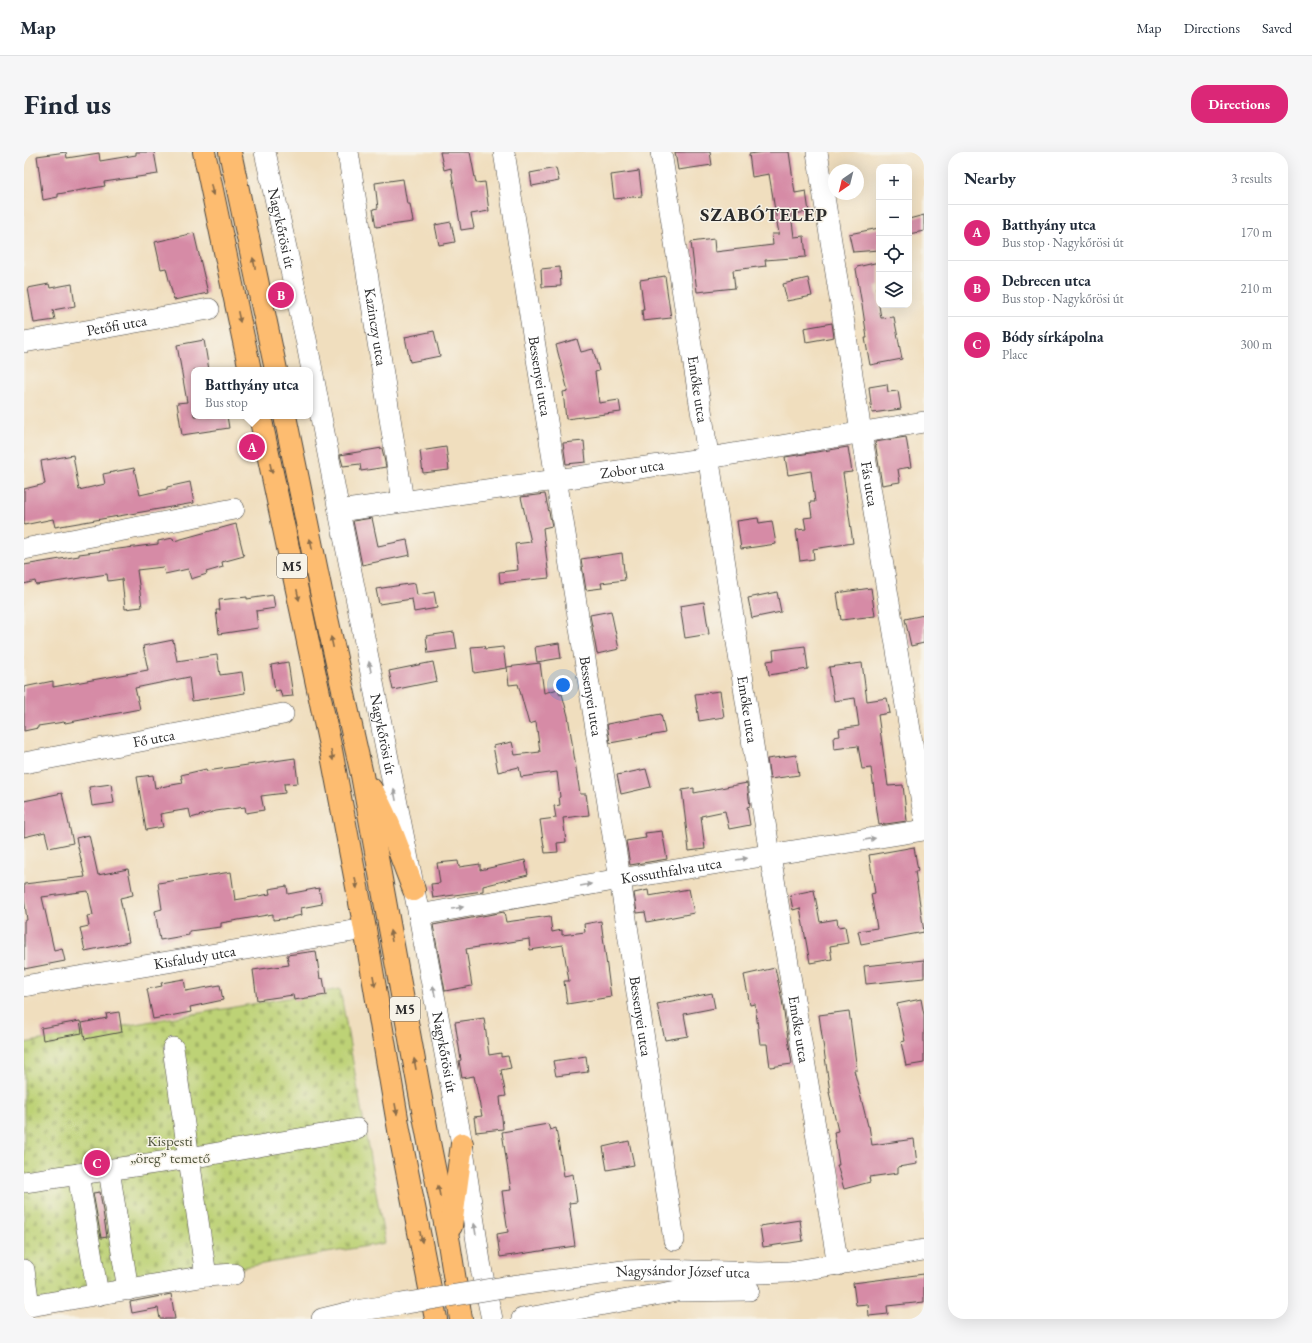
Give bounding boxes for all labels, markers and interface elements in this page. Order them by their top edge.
text: Map [20,15,56,40]
text: Map [1136,19,1162,37]
text: Directions [1184,19,1240,37]
text: Saved [1262,19,1292,37]
button: Directions [1191,85,1288,123]
text: Find us [24,86,111,122]
north arrow [828,164,864,200]
map controls [876,164,912,308]
button: + [876,164,912,200]
text: Nearby [964,167,1016,189]
text: 3 results [1231,170,1272,187]
one-way arrow [209,184,215,196]
street label: Nagykőrösi út [264,186,300,271]
button: − [876,200,912,236]
district label: SZABÓTELEP [700,202,828,227]
text: Batthyány utca [1002,215,1096,234]
text: A [972,224,982,241]
text: 170 m [1241,224,1272,241]
text: Bus stop · Nagykőrösi út [1002,234,1124,251]
button: locate [876,236,912,272]
one-way arrow [250,257,256,269]
text: Debrecen utca [1002,271,1091,290]
button: layers [876,272,912,308]
pin: B [268,280,294,310]
text: B [973,280,981,297]
text: 210 m [1241,280,1272,297]
street label: Kazinczy utca [361,286,392,367]
text: Bus stop · Nagykőrösi út [1002,290,1124,307]
street label: Petőfi utca [85,310,148,340]
one-way arrow [236,311,242,323]
text: Bódy sírkápolna [1002,327,1104,346]
street label: Bessenyei utca [525,335,556,418]
text: C [972,336,982,353]
text: 300 m [1241,336,1272,353]
text: Place [1002,346,1028,363]
street label: Emőke utca [684,354,713,424]
popup [191,367,313,419]
text: Batthyány utca [205,375,299,394]
text: Bus stop [205,394,248,411]
pin: A [239,432,265,462]
street label: Zobor utca [599,455,665,482]
street label: Fás utca [857,460,883,508]
one-way arrow [269,462,275,474]
one-way arrow [308,537,314,550]
road number: M5 [277,554,307,578]
one-way arrow [296,589,302,601]
one-way arrow [329,636,335,648]
street label: Bessenyei utca [576,655,607,737]
one-way arrow [367,661,373,673]
street label: Emőke utca [733,674,762,744]
your location [553,675,573,695]
street label: Nagykőrösi út [366,692,401,776]
street label: Fő utca [131,725,176,751]
one-way arrow [330,749,336,761]
one-way arrow [392,788,398,801]
one-way arrow [864,836,876,842]
street label: Kossuthfalva utca [619,853,723,888]
one-way arrow [736,856,748,862]
one-way arrow [353,877,359,889]
one-way arrow [580,882,592,888]
one-way arrow [452,905,464,911]
one-way arrow [388,929,394,942]
street label: Kisfaludy utca [152,941,237,973]
one-way arrow [371,975,377,987]
street label: Bessenyei utca [626,975,656,1058]
one-way arrow [430,985,436,997]
street label: Emőke utca [784,994,814,1064]
road number: M5 [390,997,420,1021]
street label: Nagykőrösi út [428,1010,462,1094]
one-way arrow [411,1057,417,1070]
one-way arrow [393,1103,399,1115]
park label: Kispesti „öreg” temető [130,1131,210,1167]
pin: C [84,1148,110,1178]
one-way arrow [435,1185,441,1197]
one-way arrow [472,1223,478,1235]
one-way arrow [418,1231,424,1243]
street label: Nagysándor József utca [615,1260,750,1282]

